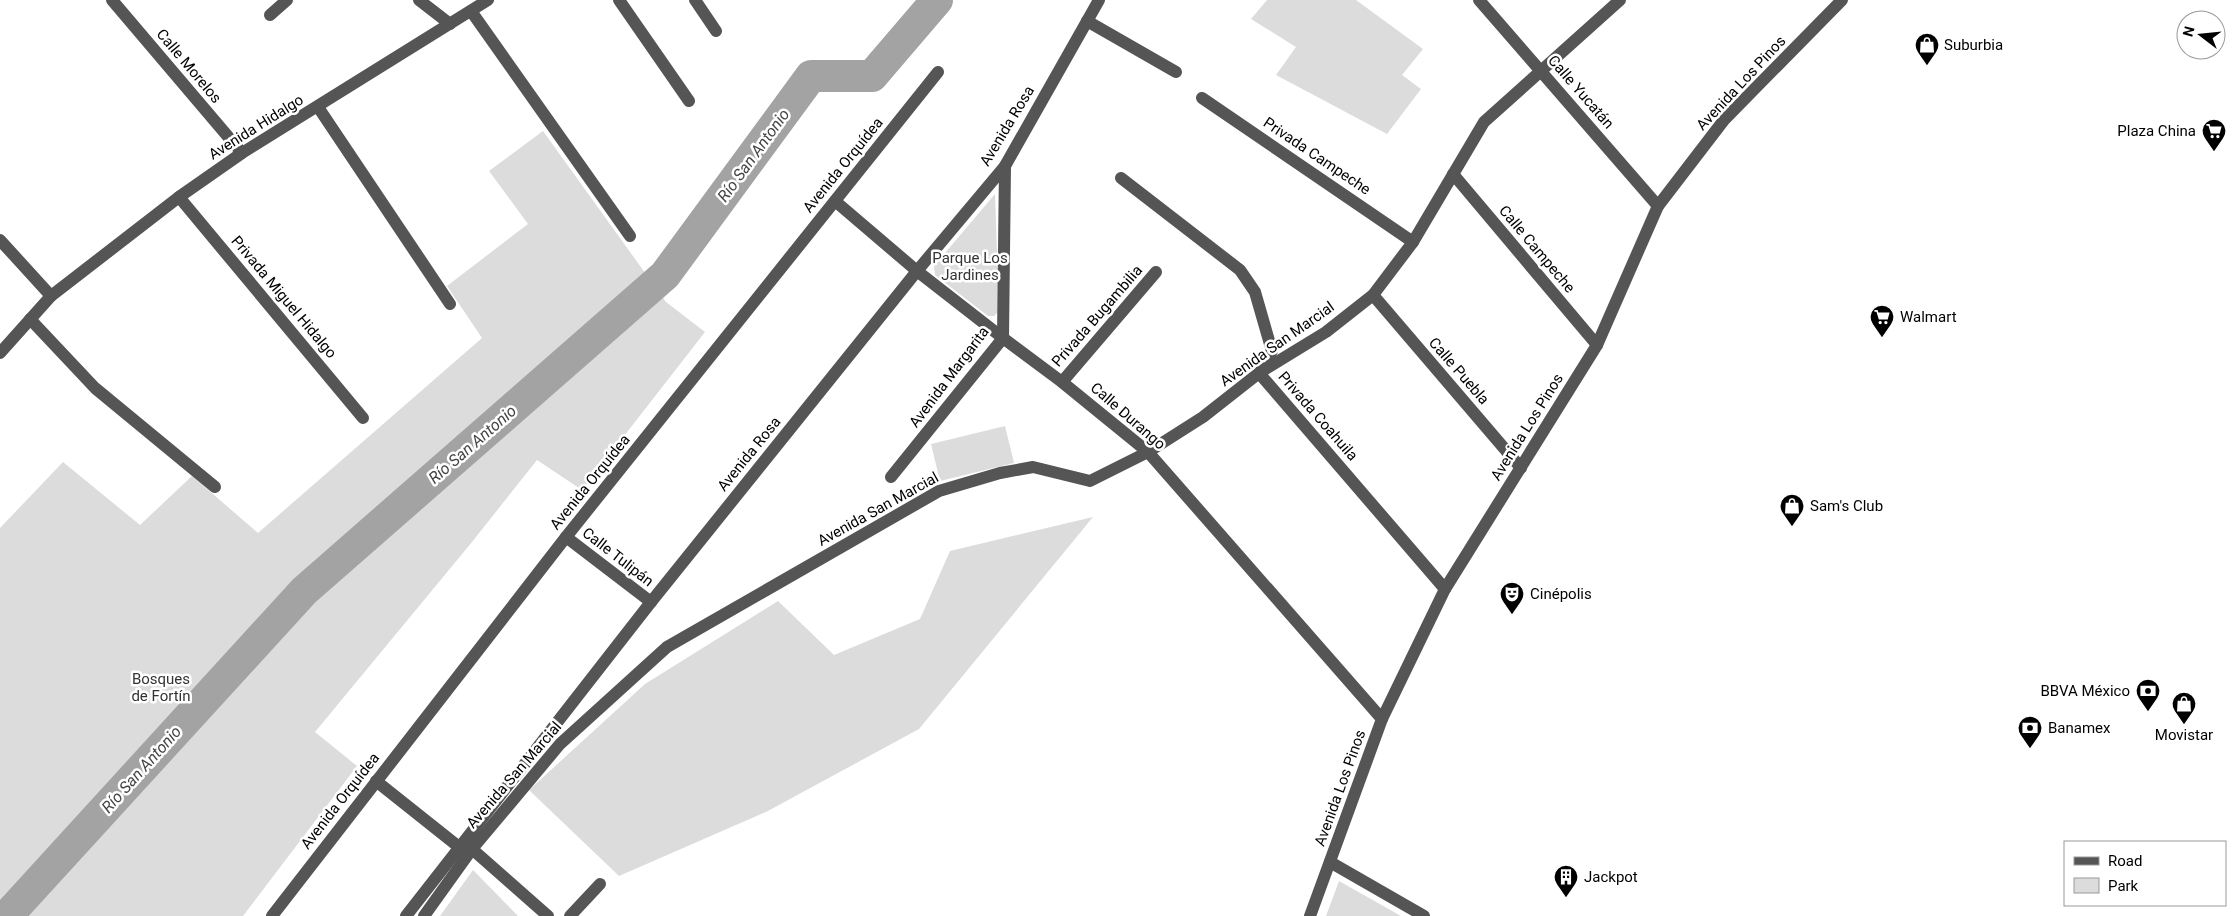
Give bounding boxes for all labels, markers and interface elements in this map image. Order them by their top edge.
north arrow [2176,10,2226,60]
text: N [2179,24,2198,38]
street label: Calle Morelos [153,25,225,107]
street label: Avenida Los Pinos [1693,32,1789,134]
shop icon: Suburbia [1914,32,1940,66]
place label: Suburbia [1944,36,2003,54]
street label: Calle Yucatán [1544,52,1618,132]
street label: Avenida Rosa [976,83,1038,169]
street label: Avenida Hidalgo [205,91,307,163]
water label: Río San Antonio [713,105,794,205]
street label: Privada Campeche [1260,113,1374,199]
street label: Avenida Orquídea [799,114,887,216]
supermarket icon: Plaza China [2201,118,2227,152]
place label: Plaza China [2117,122,2196,140]
street label: Calle Campeche [1495,202,1579,296]
street label: Privada Miguel Hidalgo [228,232,340,362]
park label: Parque Los Jardines [932,249,1008,284]
street label: Privada Bugambilia [1048,262,1146,370]
street label: Avenida San Marcial [1216,298,1338,390]
supermarket icon: Walmart [1869,304,1895,338]
place label: Walmart [1900,308,1957,326]
street label: Avenida Margarita [905,323,993,431]
street label: Calle Puebla [1425,334,1493,408]
street label: Privada Coahuila [1274,368,1362,464]
street label: Avenida Los Pinos [1487,370,1567,484]
street label: Calle Durango [1087,379,1169,453]
water label: Río San Antonio [425,401,520,488]
street label: Avenida Rosa [714,413,784,495]
street label: Avenida Orquídea [546,431,634,533]
street label: Avenida San Marcial [814,468,942,550]
shop icon: Sam's Club [1779,493,1805,527]
place label: Sam's Club [1810,497,1883,515]
street label: Calle Tulipán [579,524,657,590]
theatre icon: Cinépolis [1499,581,1525,615]
place label: Cinépolis [1530,585,1592,603]
park label: Bosques de Fortín [131,670,191,705]
bank icon: BBVA México [2135,678,2161,712]
place label: BBVA México [2040,682,2130,700]
shop icon: Movistar [2171,691,2197,725]
bank icon: Banamex [2017,715,2043,749]
street label: Avenida San Marcial [463,718,565,832]
place label: Banamex [2048,719,2111,737]
water label: Río San Antonio [98,722,185,817]
place label: Movistar [2155,726,2213,744]
street label: Avenida Los Pinos [1311,727,1369,849]
street label: Avenida Orquídea [297,749,383,853]
legend [2064,841,2226,906]
text: Road [2108,852,2142,870]
building icon: Jackpot [1553,864,1579,898]
place label: Jackpot [1584,868,1638,886]
text: Park [2108,877,2139,895]

